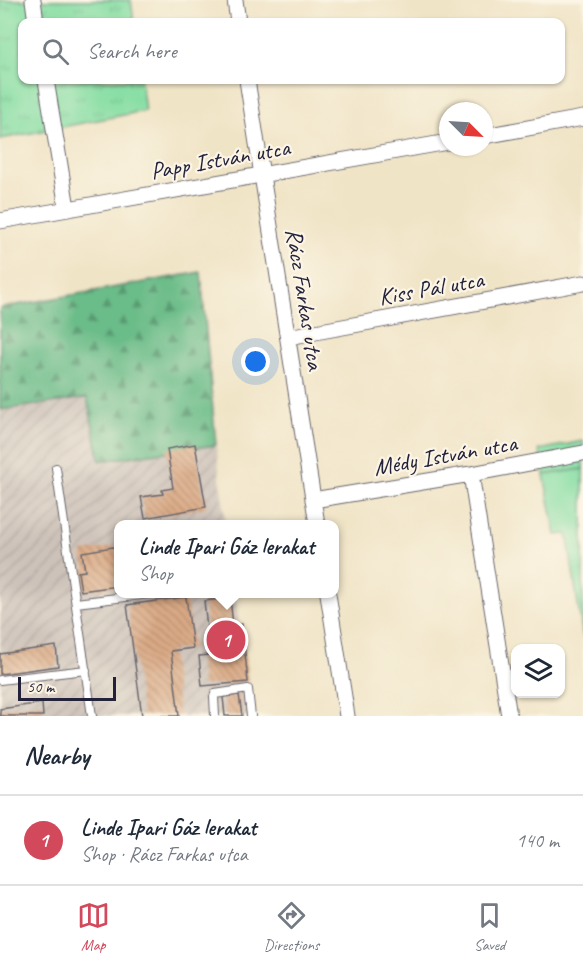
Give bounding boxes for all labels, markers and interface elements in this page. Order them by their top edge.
search box [18,18,565,84]
icon: search [39,35,72,68]
text: Search here [87,37,177,65]
north arrow [439,102,493,156]
street label: Papp István utca [148,132,293,186]
street label: Rácz Farkas utca [279,226,331,373]
street label: Kiss Pál utca [376,264,487,312]
your location [241,347,270,376]
street label: Médy István utca [371,427,520,482]
popup [114,520,339,598]
text: Linde Ipari Gáz lerakat [139,533,314,561]
text: Shop [139,561,173,586]
pin: 1 [206,618,246,662]
map controls [511,644,565,698]
button: layers [511,644,565,698]
scale bar [18,674,116,702]
text: 50 m [27,677,54,697]
text: Nearby [24,739,89,772]
text: Linde Ipari Gáz lerakat [81,814,256,842]
text: 1 [39,828,48,853]
text: 140 m [516,828,559,853]
text: Shop · Rácz Farkas utca [81,842,247,867]
tab: Map [77,899,110,955]
tab: Directions [264,899,319,955]
tab: Saved [473,899,506,955]

